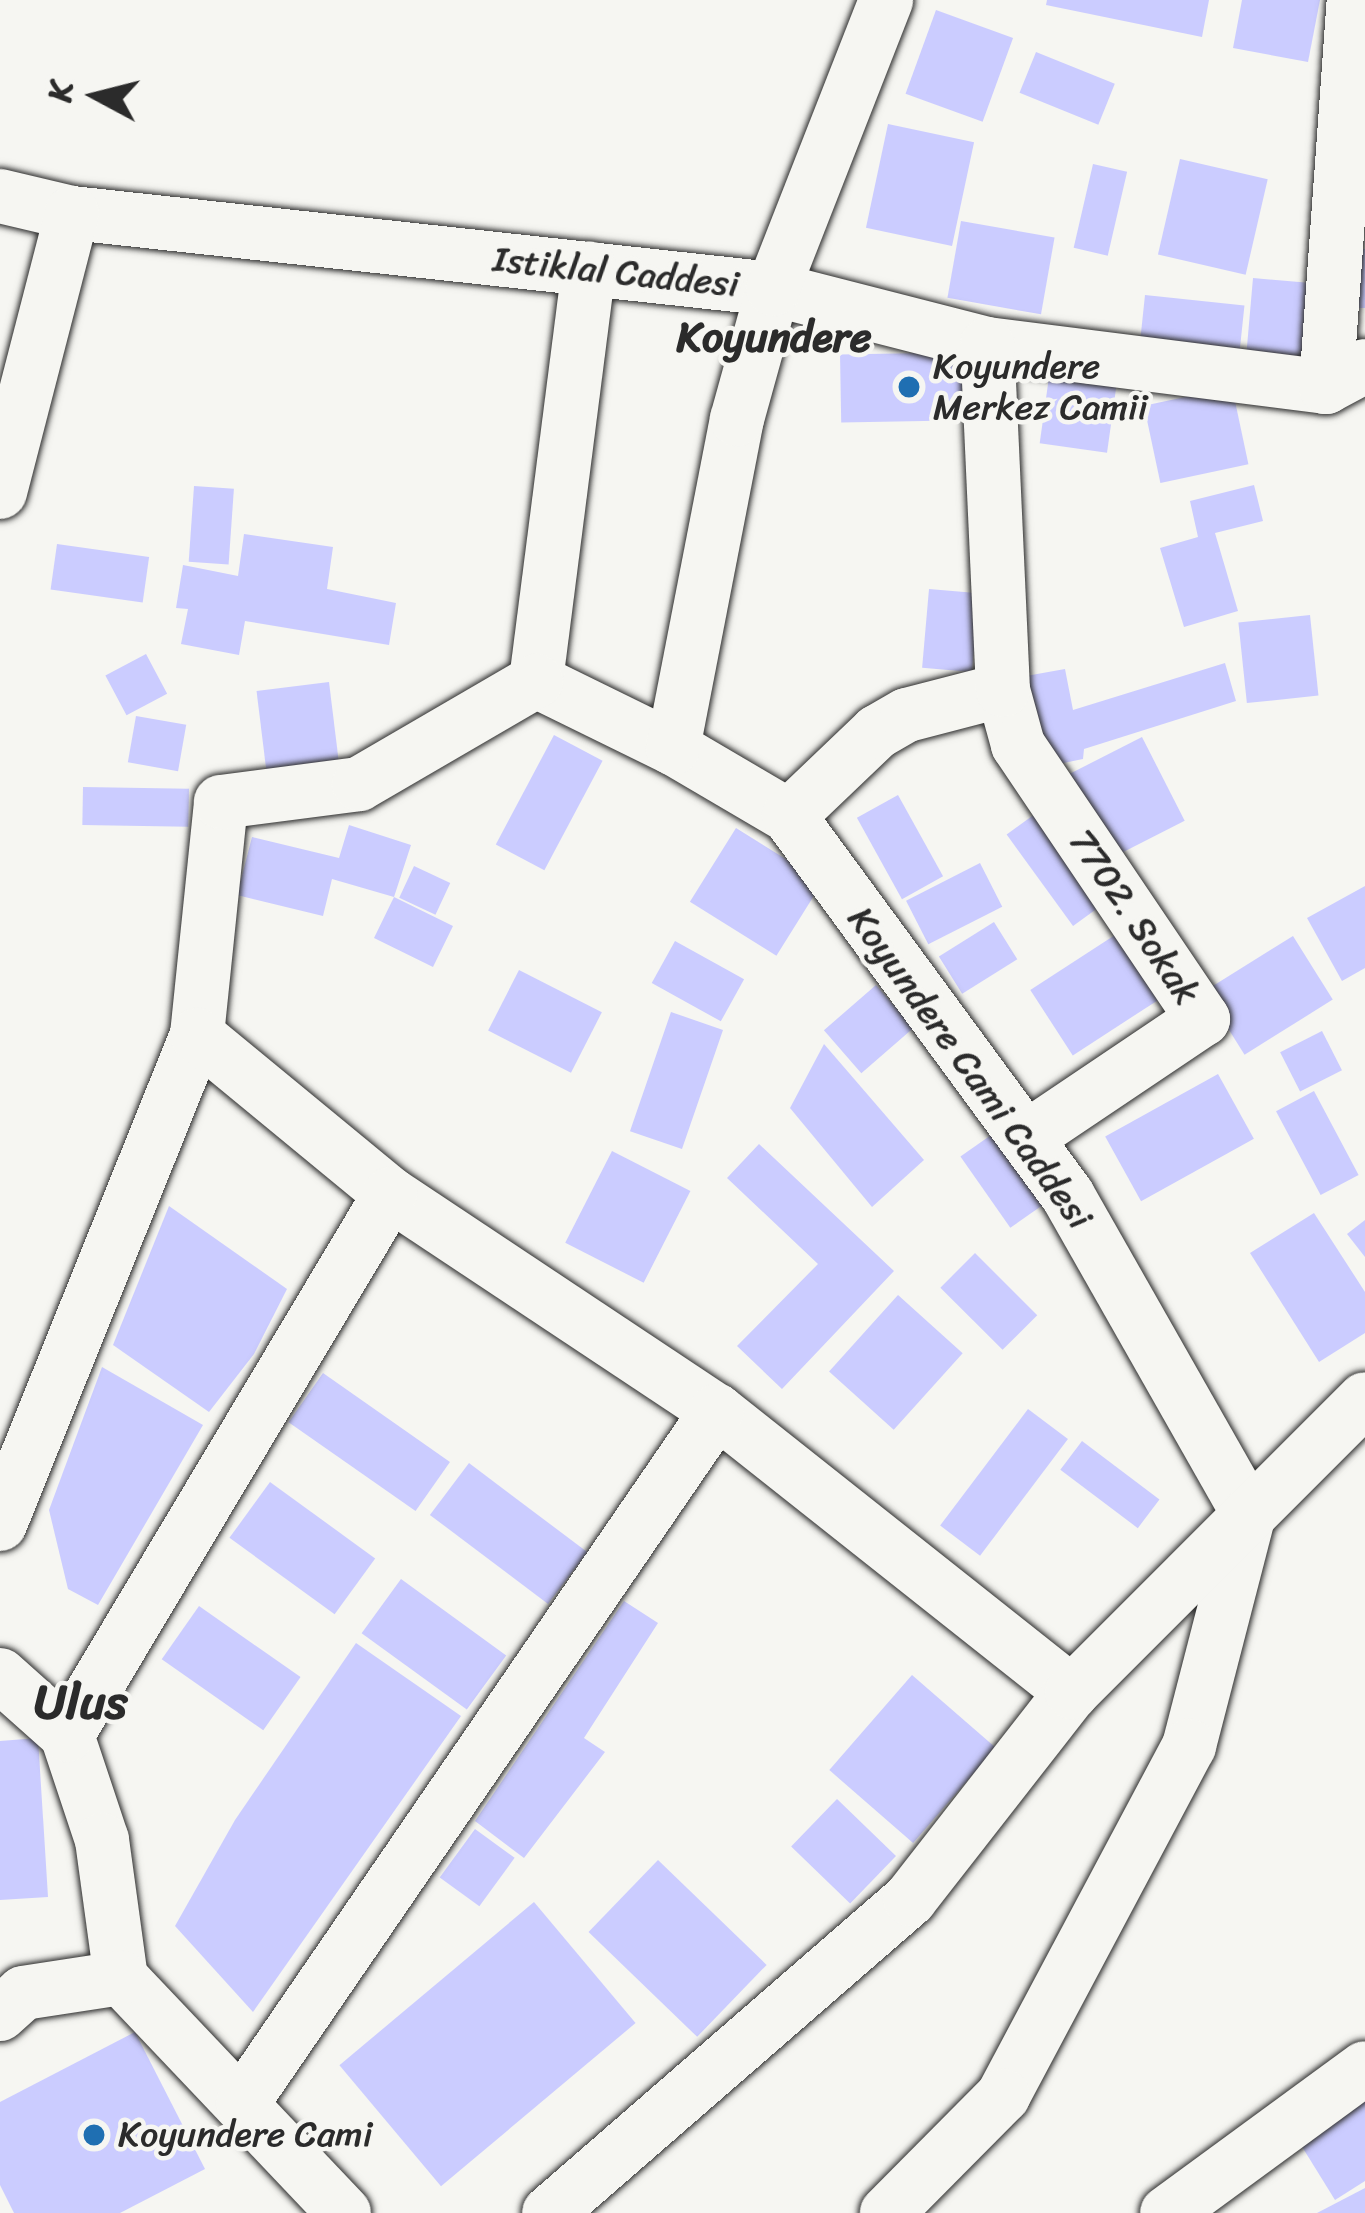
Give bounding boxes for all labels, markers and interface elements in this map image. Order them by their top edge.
north arrow [36,36,156,156]
text: K [30,78,90,105]
street label: Istiklal Caddesi [492,238,740,306]
district label: Koyundere [676,312,872,362]
place label: Koyundere Merkez Camii [933,344,1148,429]
marker: Koyundere Merkez Camii [896,374,922,400]
street label: 7702. Sokak [1060,821,1208,1013]
street label: Koyundere Cami Caddesi [839,899,1101,1237]
district label: Ulus [34,1673,128,1731]
place label: Koyundere Cami [118,2113,373,2157]
marker: Koyundere Cami [81,2122,107,2148]

